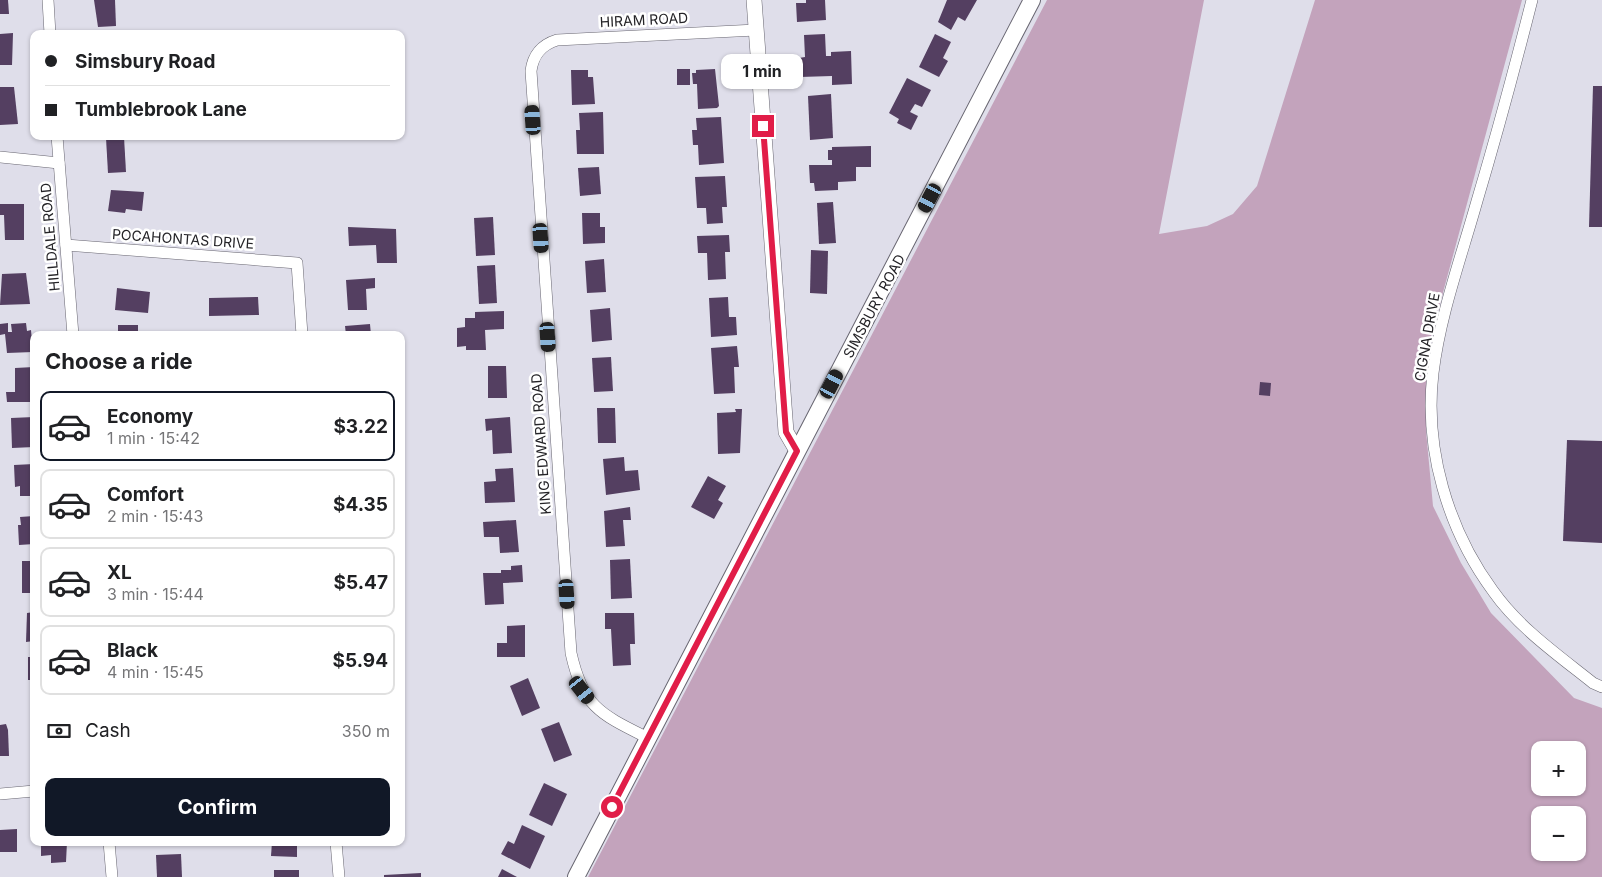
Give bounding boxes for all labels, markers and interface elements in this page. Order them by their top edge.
street label: HIRAM ROAD [599,9,689,30]
text: Simsbury Road [75,50,215,73]
callout: 1 min [722,54,804,88]
text: 1 min [742,61,782,81]
text: Tumblebrook Lane [75,98,247,121]
car [524,105,541,135]
route end [752,115,774,137]
car [916,181,943,215]
street label: HILLDALE ROAD [36,182,63,292]
car [532,223,549,253]
street label: POCAHONTAS DRIVE [111,225,255,252]
street label: SIMSBURY ROAD [839,251,908,361]
street label: CIGNA DRIVE [1410,291,1443,382]
car [539,322,556,352]
text: Choose a ride [45,348,193,374]
car [818,367,845,401]
street label: KING EDWARD ROAD [527,373,554,515]
icon: car [47,404,92,449]
text: Economy [107,405,193,428]
text: $3.22 [333,415,388,438]
text: 1 min · 15:42 [107,428,200,448]
icon: car [47,482,92,527]
text: Comfort [107,483,184,506]
text: $4.35 [333,493,388,516]
text: 2 min · 15:43 [107,506,203,526]
icon: car [47,560,92,605]
text: XL [107,561,132,584]
text: $5.47 [334,571,388,594]
car [558,579,575,609]
text: 3 min · 15:44 [107,584,204,604]
icon: car [47,638,92,683]
text: Black [107,639,158,662]
text: $5.94 [333,649,388,672]
text: 4 min · 15:45 [107,662,204,682]
car [566,674,597,706]
icon: cash [45,717,73,745]
text: Cash [85,719,131,742]
text: 350 m [342,721,390,741]
map controls [1531,741,1586,861]
button: + [1531,741,1586,796]
button: Confirm [45,778,390,836]
route start [601,796,623,818]
button: − [1531,806,1586,861]

